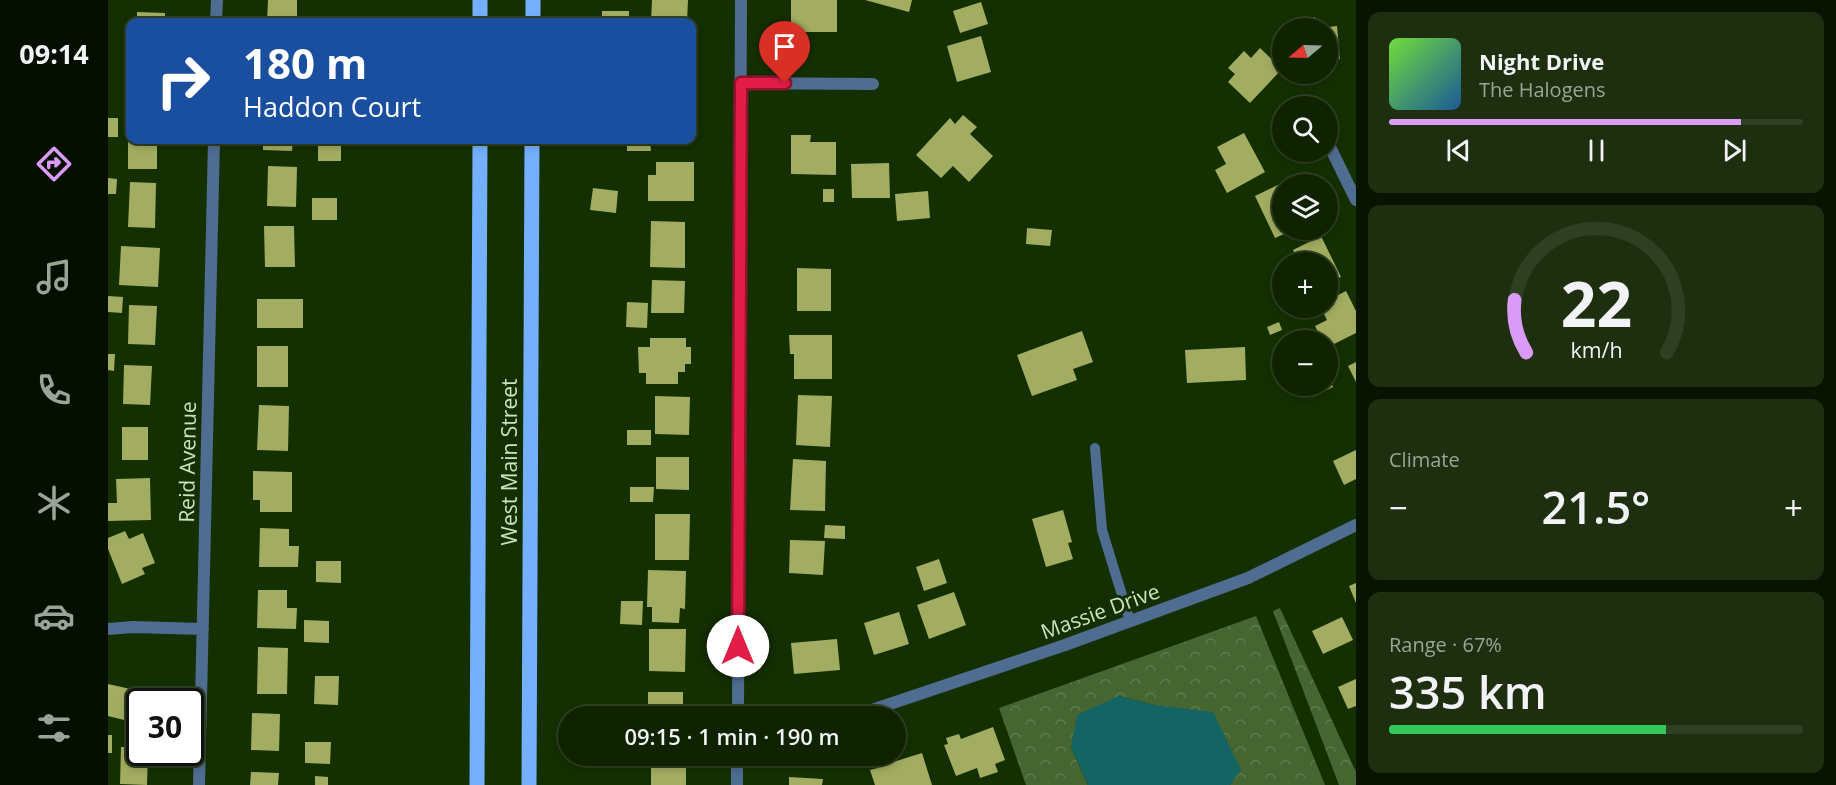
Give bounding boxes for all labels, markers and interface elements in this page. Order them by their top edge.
north arrow [1272,18,1338,84]
map controls [1272,18,1338,396]
pin [759,21,810,83]
icon: arrive [768,30,801,63]
text: 180 m [243,34,367,91]
text: 09:14 [19,35,89,72]
icon: right [144,42,222,120]
text: Night Drive [1479,46,1604,76]
text: The Halogens [1479,76,1606,103]
text: Haddon Court [243,88,421,125]
button: search [1272,96,1338,162]
icon: previous [1442,134,1475,167]
icon: pause [1580,134,1613,167]
icon: next [1718,134,1751,167]
icon: directions [33,143,75,185]
button: layers [1272,174,1338,240]
button: + [1272,252,1338,318]
icon: music [33,256,75,298]
text: 22 [1560,260,1632,345]
button: − [1272,330,1338,396]
text: km/h [1570,335,1622,364]
icon: phone [33,369,75,411]
street label: West Main Street [495,379,523,545]
street label: Reid Avenue [172,401,202,523]
text: Climate [1389,446,1460,473]
text: 21.5° [1542,476,1650,537]
icon: climate [33,482,75,524]
text: − [1389,485,1408,530]
text: + [1784,485,1803,530]
street label: Massie Drive [1037,577,1163,645]
icon: car [33,595,75,637]
position arrow [706,614,770,678]
text: Range · 67% [1389,631,1502,658]
text: 335 km [1389,661,1547,722]
speed limit sign: 30 [126,688,204,766]
icon: filters [33,707,75,749]
text: 09:15 · 1 min · 190 m [624,721,840,751]

